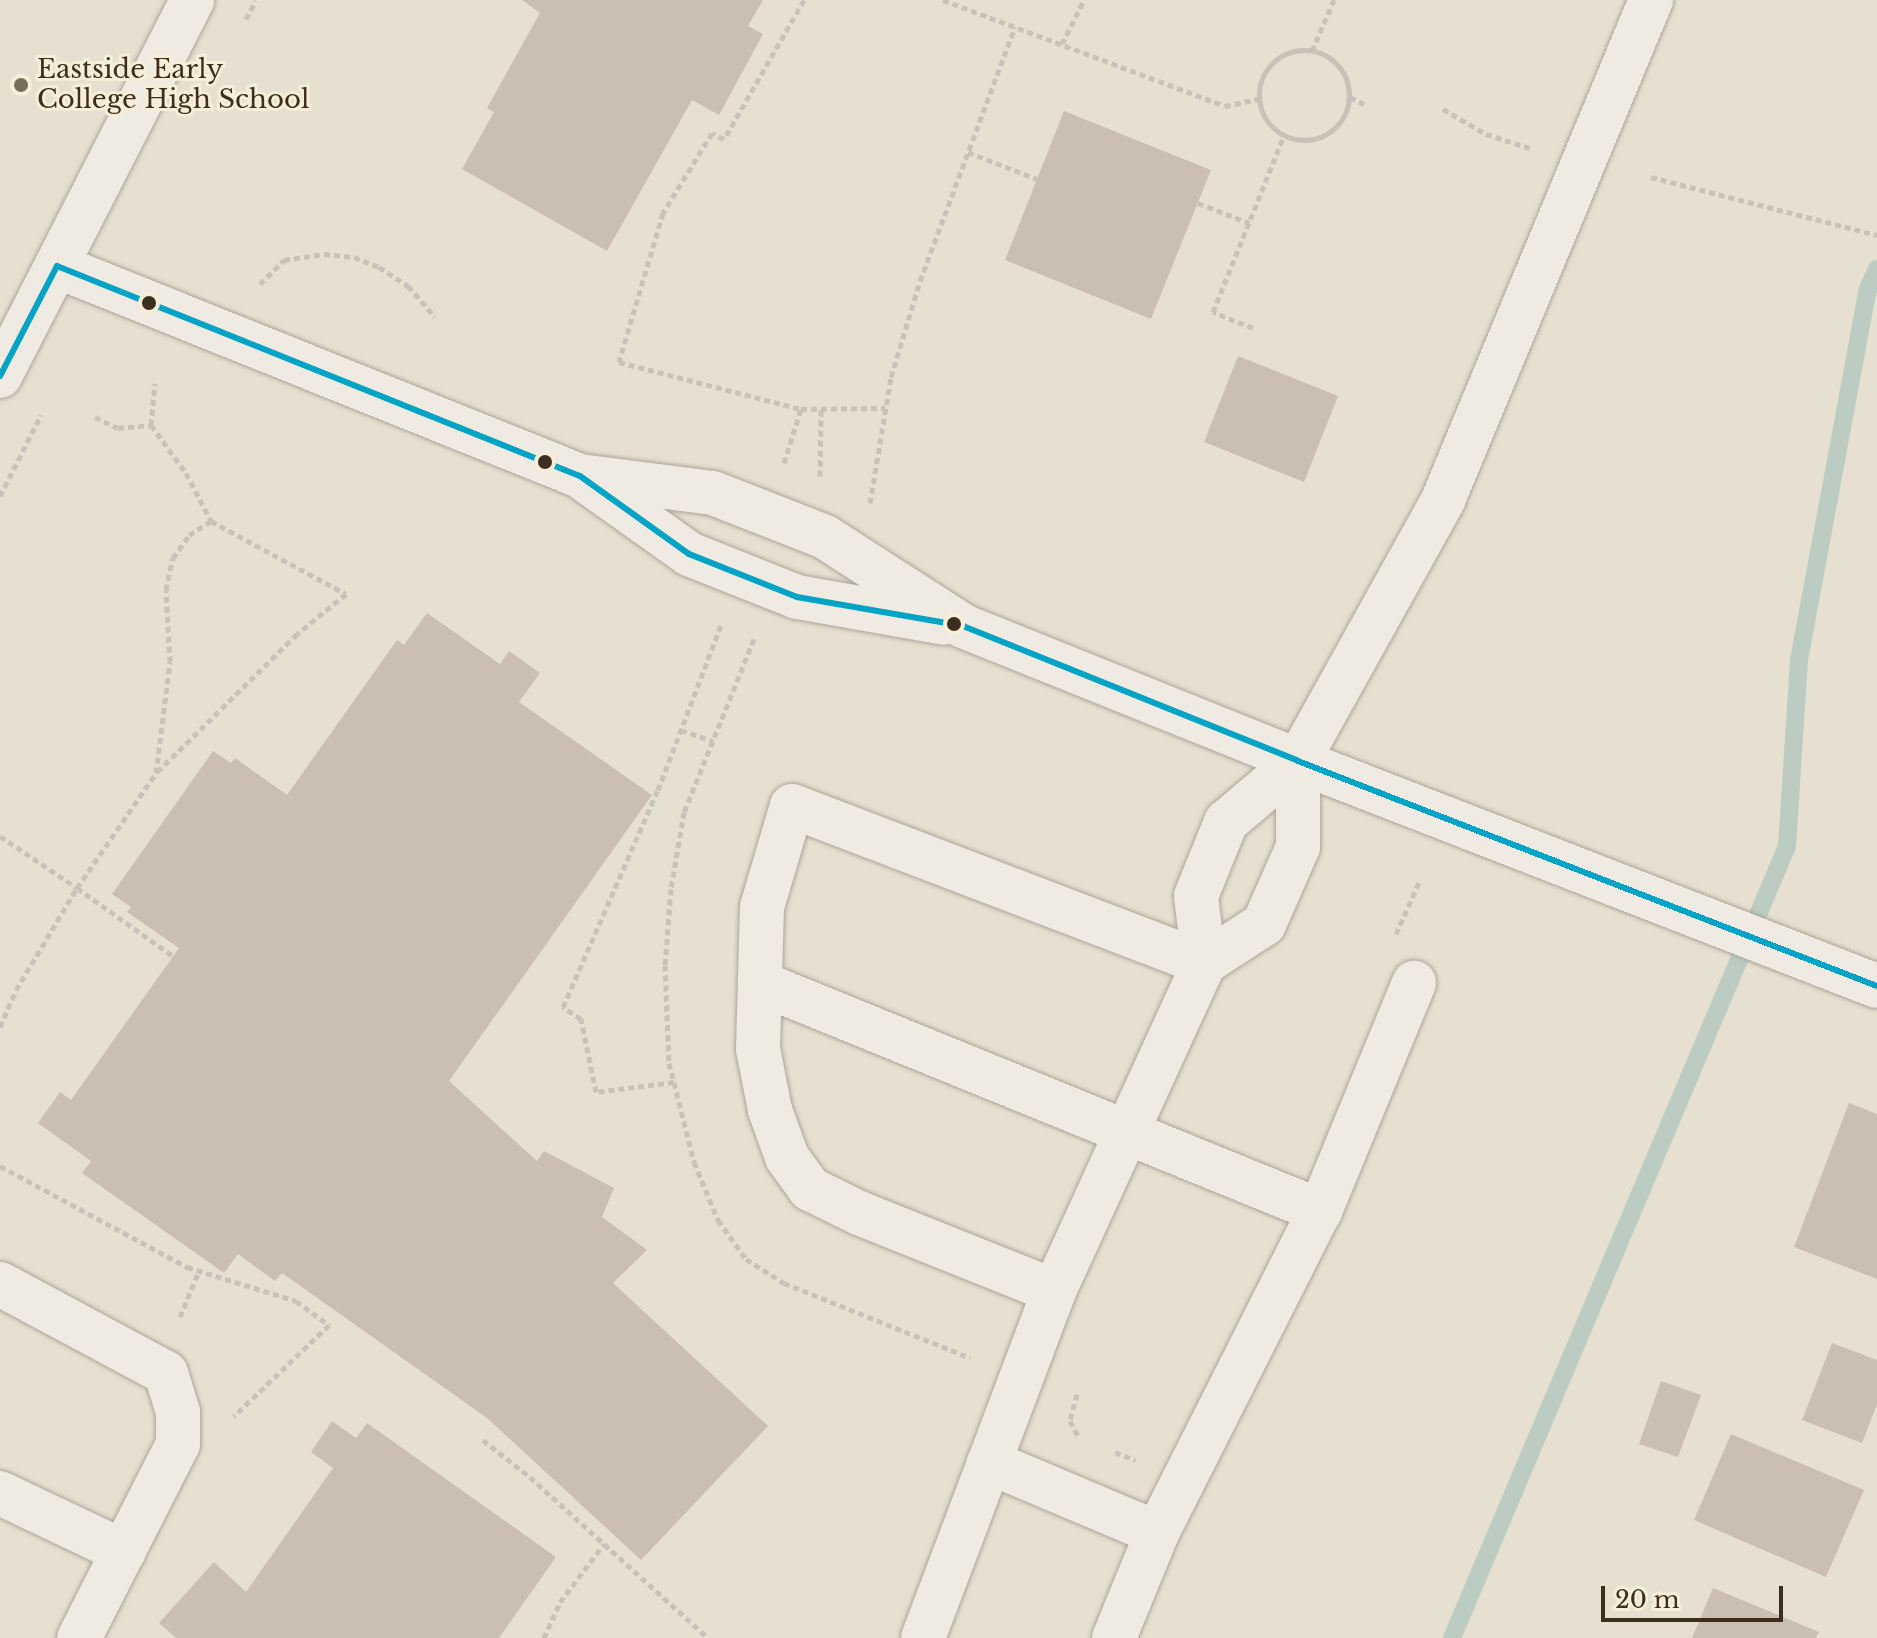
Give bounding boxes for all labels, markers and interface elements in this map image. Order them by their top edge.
place label: Eastside Early College High School [37,54,309,116]
marker: Eastside Early College High School [12,76,30,94]
unlabelled marker [141,295,157,311]
unlabelled marker [537,454,553,470]
unlabelled marker [946,616,962,632]
scale bar [1605,1570,1787,1620]
text: 20 m [1615,1585,1680,1614]

